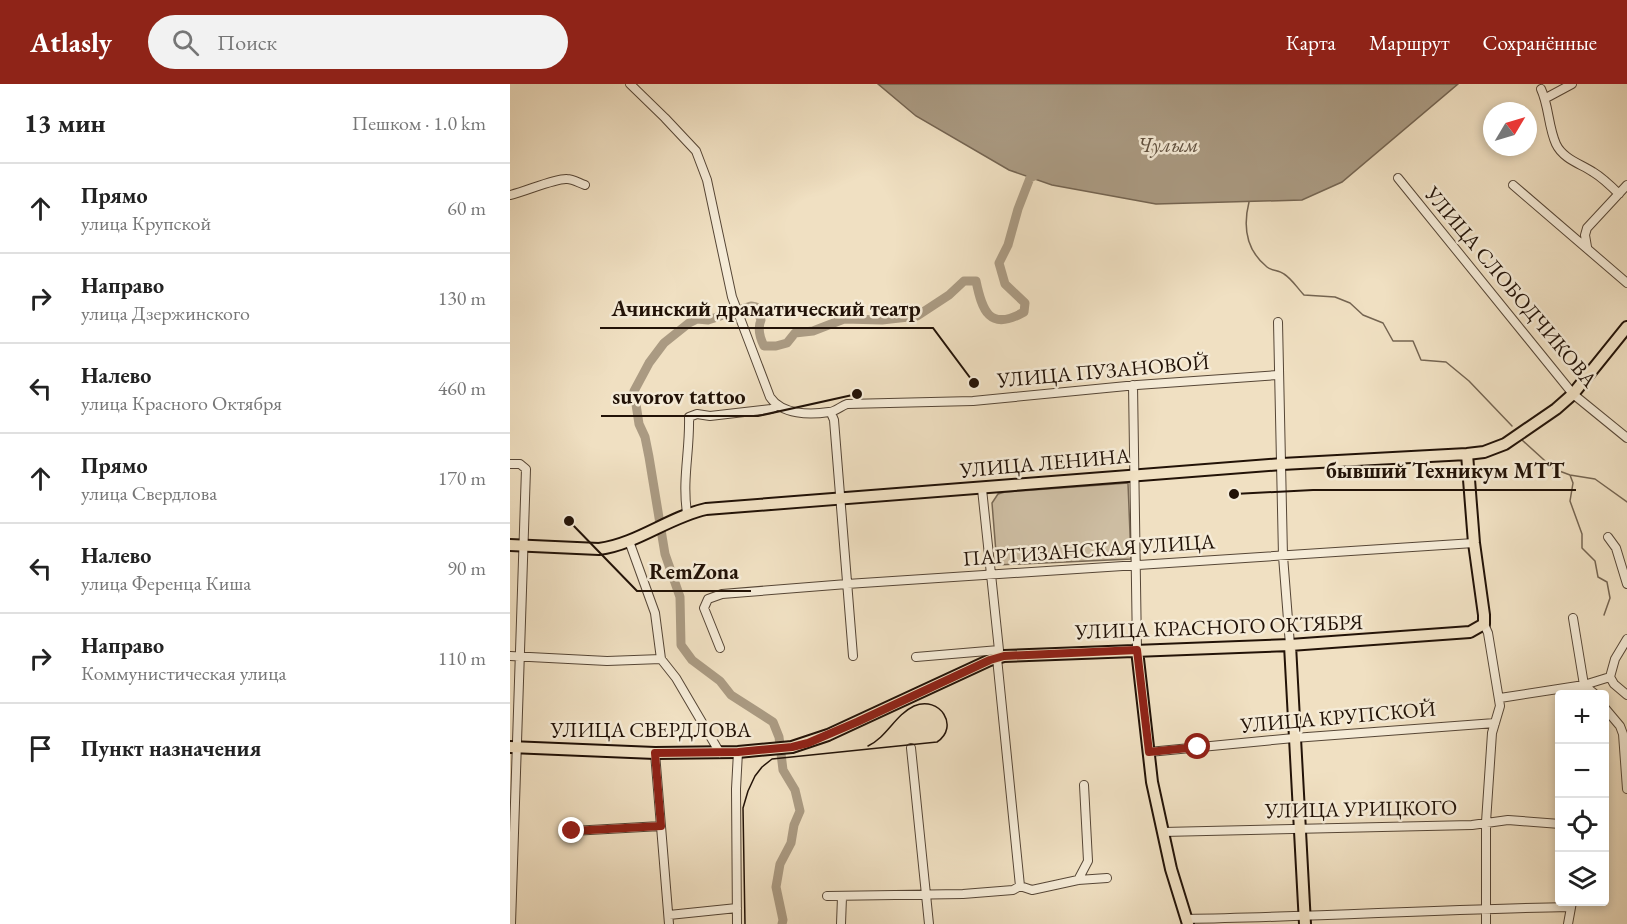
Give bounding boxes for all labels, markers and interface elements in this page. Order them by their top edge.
search box [148,15,568,69]
text: Atlasly [30,24,112,60]
icon: search [169,26,202,59]
text: Поиск [217,28,277,57]
text: Карта [1286,29,1336,56]
text: Маршрут [1369,29,1450,56]
text: Сохранённые [1483,29,1597,56]
north arrow [1483,102,1537,156]
text: 13 мин [24,106,105,140]
text: Пешком · 1.0 km [352,110,486,136]
water label: Чулым [1137,130,1199,159]
street label: УЛИЦА СЛОБОДЧИКОВА [1419,180,1604,393]
text: Прямо [81,181,148,210]
icon: ahead [24,192,57,225]
text: 60 m [447,195,486,221]
text: улица Крупской [81,210,211,236]
text: Направо [81,271,164,300]
icon: right [24,282,57,315]
text: 130 m [438,285,486,311]
callout: Ачинский драматический театр [600,288,933,328]
text: Ачинский драматический театр [610,294,921,323]
text: улица Дзержинского [81,300,250,326]
street label: УЛИЦА ПУЗАНОВОЙ [995,348,1210,393]
text: Налево [81,361,151,390]
icon: left [24,372,57,405]
text: 460 m [438,375,486,401]
callout: suvorov tattoo [601,376,758,416]
text: suvorov tattoo [612,382,746,411]
text: улица Красного Октября [81,390,282,416]
street label: УЛИЦА ЛЕНИНА [958,442,1132,483]
callout: бывший Техникум МТТ [1313,450,1576,490]
text: Прямо [81,451,148,480]
text: бывший Техникум МТТ [1326,456,1565,485]
icon: ahead [24,462,57,495]
text: 170 m [438,465,486,491]
text: улица Свердлова [81,480,217,506]
street label: ПАРТИЗАНСКАЯ УЛИЦА [962,527,1216,572]
text: Налево [81,541,151,570]
callout: RemZona [637,551,751,591]
icon: left [24,552,57,585]
text: 90 m [447,555,486,581]
text: RemZona [649,557,739,586]
text: улица Ференца Киша [81,570,251,596]
street label: УЛИЦА КРАСНОГО ОКТЯБРЯ [1073,608,1364,645]
text: Направо [81,631,164,660]
icon: right [24,642,57,675]
text: 110 m [438,645,486,671]
text: Коммунистическая улица [81,660,286,686]
map controls [1555,690,1609,906]
button: + [1555,690,1609,744]
street label: УЛИЦА КРУПСКОЙ [1238,695,1437,739]
street label: УЛИЦА СВЕРДЛОВА [550,716,752,743]
icon: arrive [24,732,57,765]
route start [1184,733,1210,759]
text: Пункт назначения [81,734,261,763]
button: − [1555,744,1609,798]
street label: УЛИЦА УРИЦКОГО [1264,793,1457,824]
button: locate [1555,798,1609,852]
route end [558,817,584,843]
button: layers [1555,852,1609,906]

